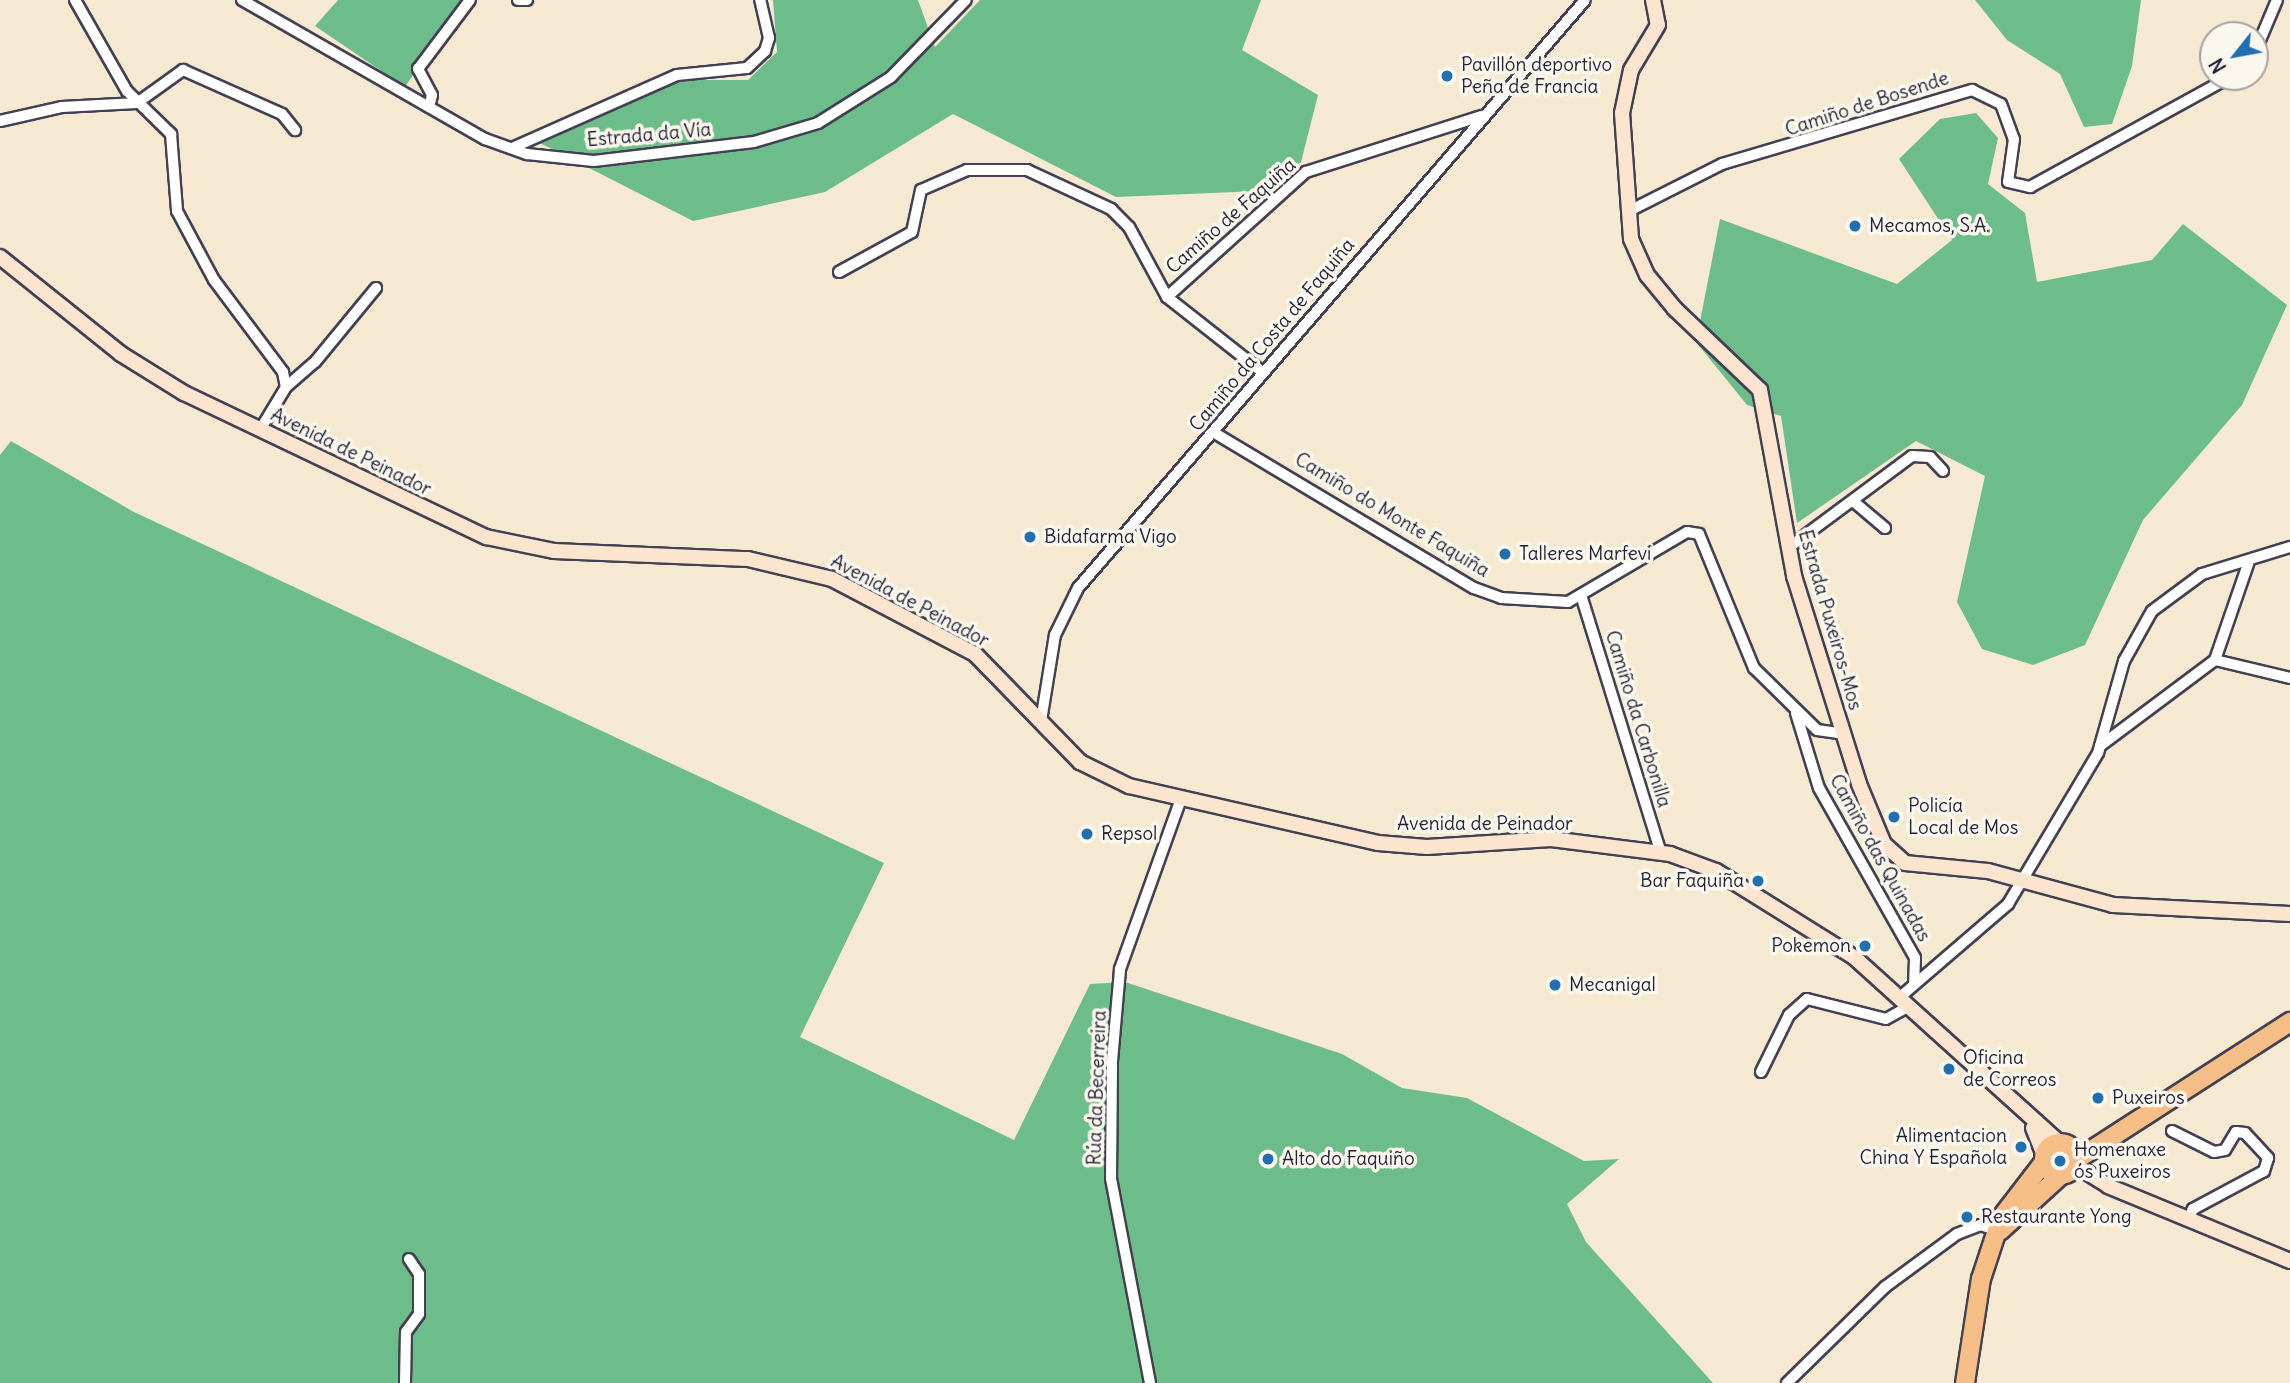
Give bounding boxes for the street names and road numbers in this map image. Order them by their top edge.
street label: Camiño de Bosende [1782,67,1952,141]
street label: Estrada da Vía [586,118,712,152]
street label: Camiño de Faquiña [1161,153,1301,279]
street label: Camiño da Costa de Faquiña [1185,234,1359,436]
street label: Avenida de Peinador [267,403,435,501]
street label: Camiño do Monte Faquiña [1291,448,1493,582]
street label: Estrada Puxeiros-Mos [1793,527,1867,713]
street label: Avenida de Peinador [827,550,993,652]
street label: Camiño da Carbonilla [1600,628,1676,810]
street label: Camiño das Quinadas [1825,770,1935,946]
street label: Avenida de Peinador [1397,813,1573,835]
street label: Rúa da Becerreira [1083,1010,1111,1166]

